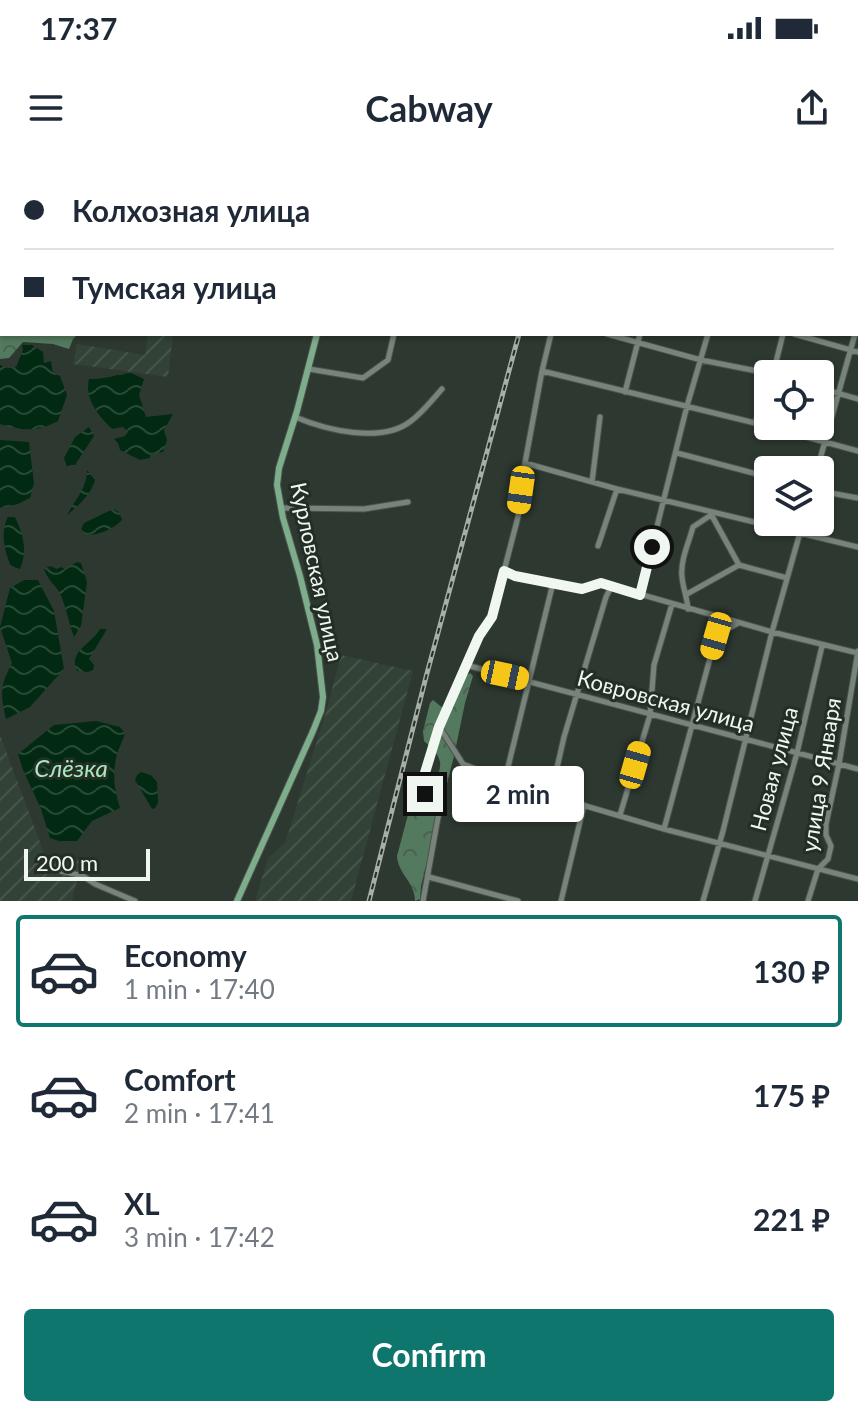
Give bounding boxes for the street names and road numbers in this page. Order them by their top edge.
street label: Курловская улица [285,480,350,664]
street label: Ковровская улица [575,664,758,737]
street label: улица 9 Января [795,696,846,854]
street label: Новая улица [744,704,803,834]

